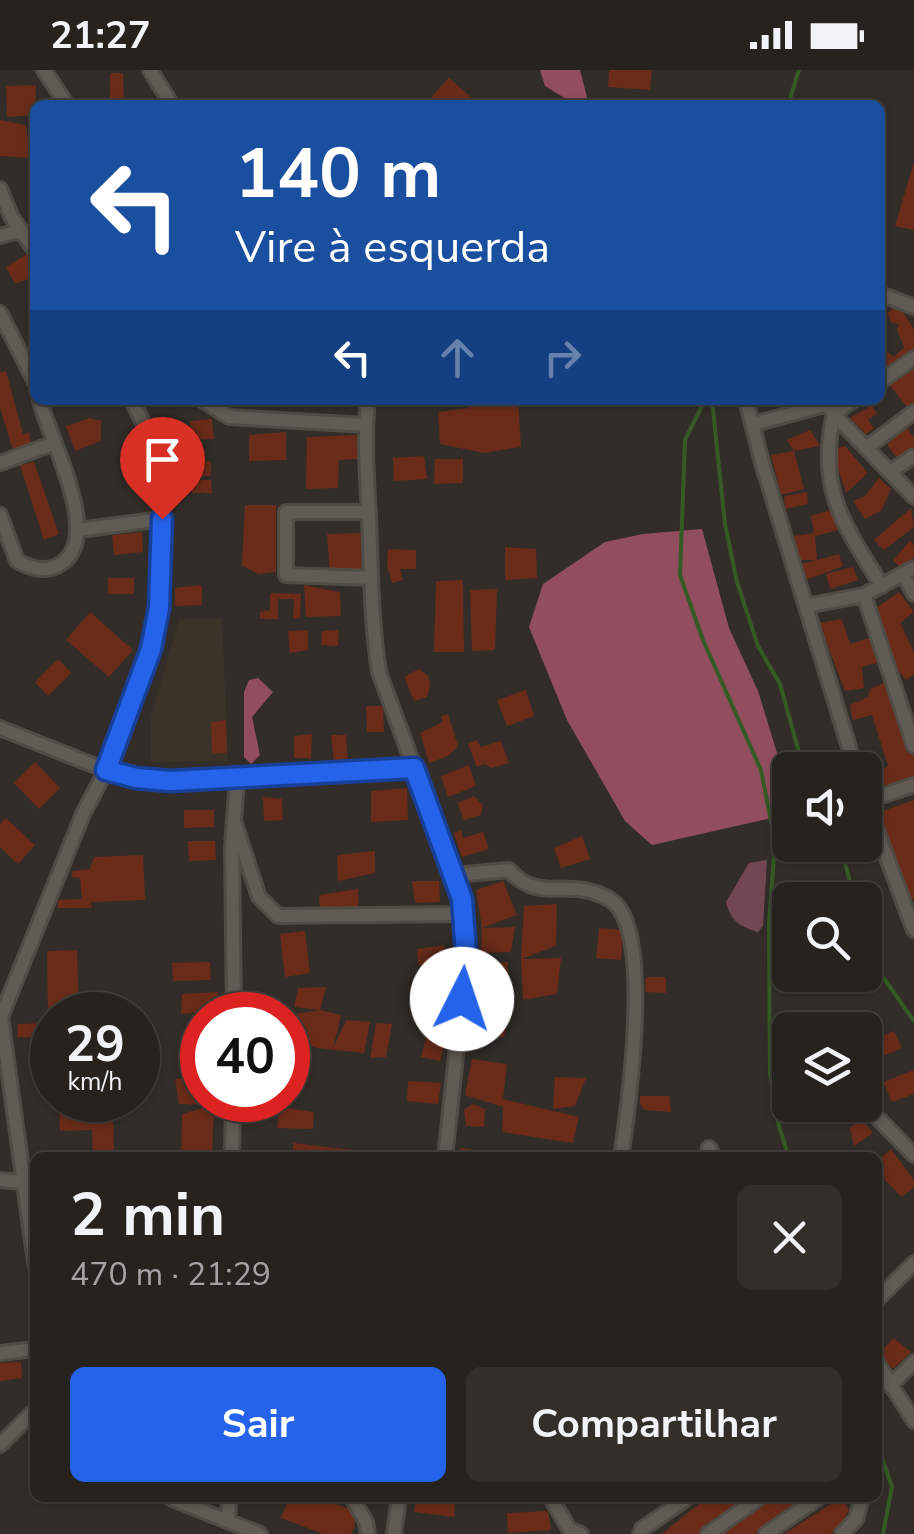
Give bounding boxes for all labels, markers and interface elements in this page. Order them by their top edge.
text: 21:27 [50,10,151,61]
text: 140 m [235,126,441,222]
icon: left [70,140,200,270]
text: Vire à esquerda [235,217,550,278]
icon: left [325,330,380,385]
icon: ahead [430,330,485,385]
icon: right [535,330,590,385]
pin [120,417,205,520]
icon: arrive [135,432,190,487]
map controls [772,752,882,1122]
button: sound [772,752,882,862]
button: search [772,882,882,992]
position arrow [410,947,514,1051]
speed limit sign: 40 [180,992,310,1122]
text: 29 [65,1010,125,1079]
button: layers [772,1012,882,1122]
text: km/h [67,1065,123,1099]
text: 2 min [70,1174,225,1256]
button: close [737,1185,842,1290]
text: 470 m · 21:29 [70,1253,271,1296]
button: Sair [70,1367,446,1482]
button: Compartilhar [466,1367,842,1482]

